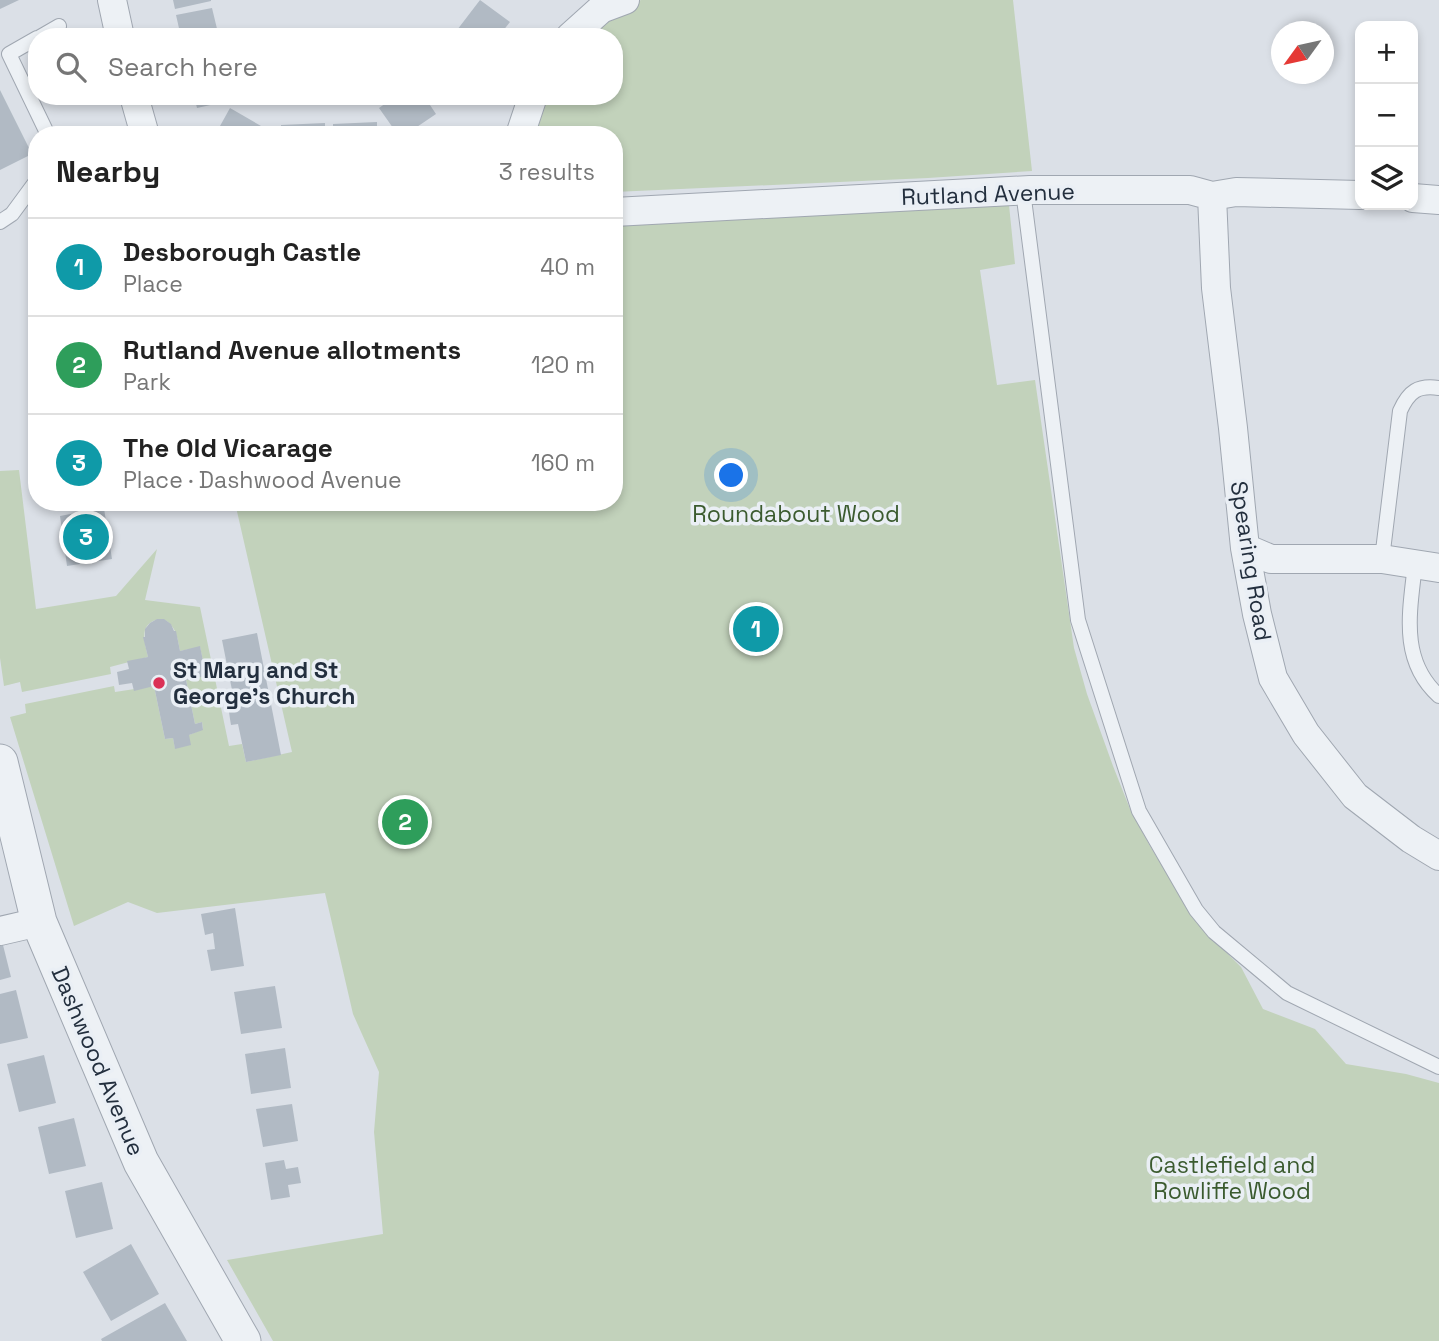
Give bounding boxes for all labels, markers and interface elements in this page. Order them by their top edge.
north arrow [1271,21,1334,84]
map controls [1355,21,1418,210]
button: + [1355,21,1418,84]
search box [28,28,623,105]
icon: search [52,48,90,86]
text: Search here [108,50,258,84]
button: − [1355,84,1418,147]
button: layers [1355,147,1418,210]
text: Nearby [56,152,160,191]
text: 3 results [499,157,595,187]
street label: Rutland Avenue [901,176,1075,212]
text: Desborough Castle [123,235,361,269]
text: 1 [74,252,84,282]
text: 40 m [540,252,595,282]
text: Place [123,269,183,299]
text: Rutland Avenue allotments [123,333,461,367]
text: 2 [72,350,86,380]
text: 120 m [531,350,595,380]
text: Park [123,367,171,397]
text: The Old Vicarage [123,431,333,465]
text: 3 [72,448,86,478]
text: 160 m [531,448,595,478]
your location [714,458,748,492]
text: Place · Dashwood Avenue [123,465,402,495]
street label: Spearing Road [1224,479,1278,643]
park label: Roundabout Wood [692,499,900,529]
pin: 3 [63,511,109,563]
pin: 1 [733,603,779,655]
place label: St Mary and St George's Church [173,655,355,711]
marker: St Mary and St George's Church [151,675,167,691]
pin: 2 [382,796,428,848]
street label: Dashwood Avenue [45,962,151,1160]
park label: Castlefield and Rowliffe Wood [1149,1150,1315,1206]

